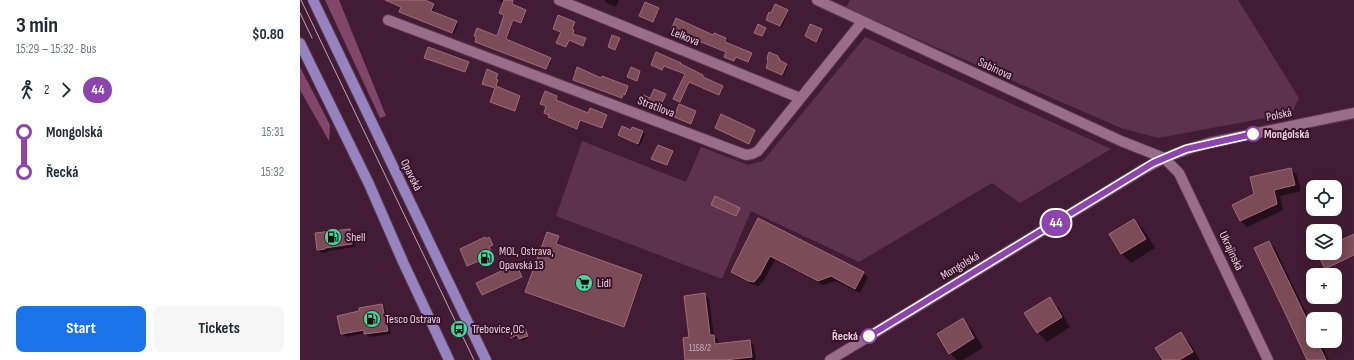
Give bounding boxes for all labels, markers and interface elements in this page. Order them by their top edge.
text: 3 min [16,12,58,39]
street label: Lelkova [668,24,702,50]
text: $0.80 [252,25,284,44]
text: 15:29 – 15:32 · Bus [16,41,96,57]
street label: Sabinova [975,55,1015,84]
icon: walk [16,79,38,101]
icon: forward [55,79,77,101]
text: 44 [91,81,104,98]
text: 2 [44,82,49,98]
street label: Stratilova [635,93,677,121]
street label: Polská [1265,105,1293,125]
text: Mongolská [46,123,103,142]
text: 15:31 [262,124,284,140]
marker: Mongolská [1245,126,1261,142]
place label: Mongolská [1264,127,1309,142]
street label: Opavská [397,157,425,194]
text: Řecká [46,163,78,182]
text: 15:32 [261,164,284,180]
map controls [1306,180,1342,348]
button: locate [1306,180,1342,216]
line badge: 44 [1038,210,1074,236]
text: 44 [1049,214,1063,231]
button: layers [1306,224,1342,260]
fuel station icon: Shell [323,227,343,247]
street label: Ukrajinská [1215,229,1247,273]
place label: Shell [346,230,366,245]
place label: MOL, Ostrava, Opavská 13 [499,244,554,273]
fuel station icon: MOL, Ostrava, Opavská 13 [476,248,496,268]
street label: Mongolská [938,248,982,283]
button: + [1306,268,1342,304]
supermarket icon: Lidl [574,273,594,293]
place label: Lidl [597,276,611,291]
button: Start [16,306,146,352]
button: Tickets [154,306,284,352]
fuel station icon: Tesco Ostrava [362,309,382,329]
place label: Tesco Ostrava [385,312,441,327]
button: − [1306,312,1342,348]
bus stop icon: Třebovice,OC [449,319,469,339]
place label: Třebovice,OC [472,322,525,337]
marker: Řecká [861,328,877,344]
place label: Řecká [832,329,858,344]
house number: 1158/2 [689,342,711,354]

